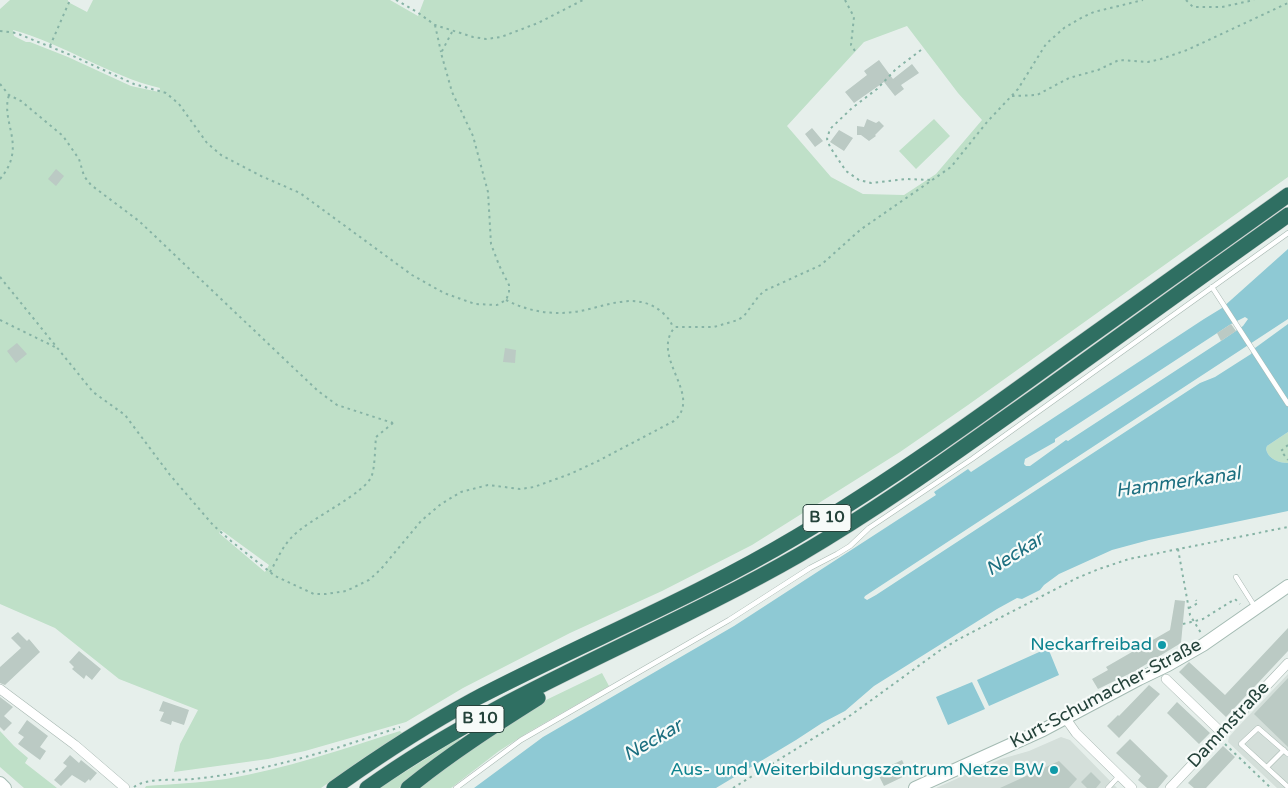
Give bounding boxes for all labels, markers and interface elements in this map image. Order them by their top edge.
water label: Hammerkanal [1114,463,1242,503]
road number: B 10 [803,504,851,532]
water label: Neckar [982,528,1048,582]
street label: Kurt-Schumacher-Straße [1007,634,1205,754]
place label: Neckarfreibad [1030,634,1152,656]
marker: Neckarfreibad [1156,639,1168,651]
street label: Dammstraße [1184,677,1274,773]
road number: B 10 [456,706,504,732]
water label: Neckar [620,715,686,767]
place label: Aus- und Weiterbildungszentrum Netze BW [670,759,1044,781]
marker: Aus- und Weiterbildungszentrum Netze BW [1048,764,1060,776]

